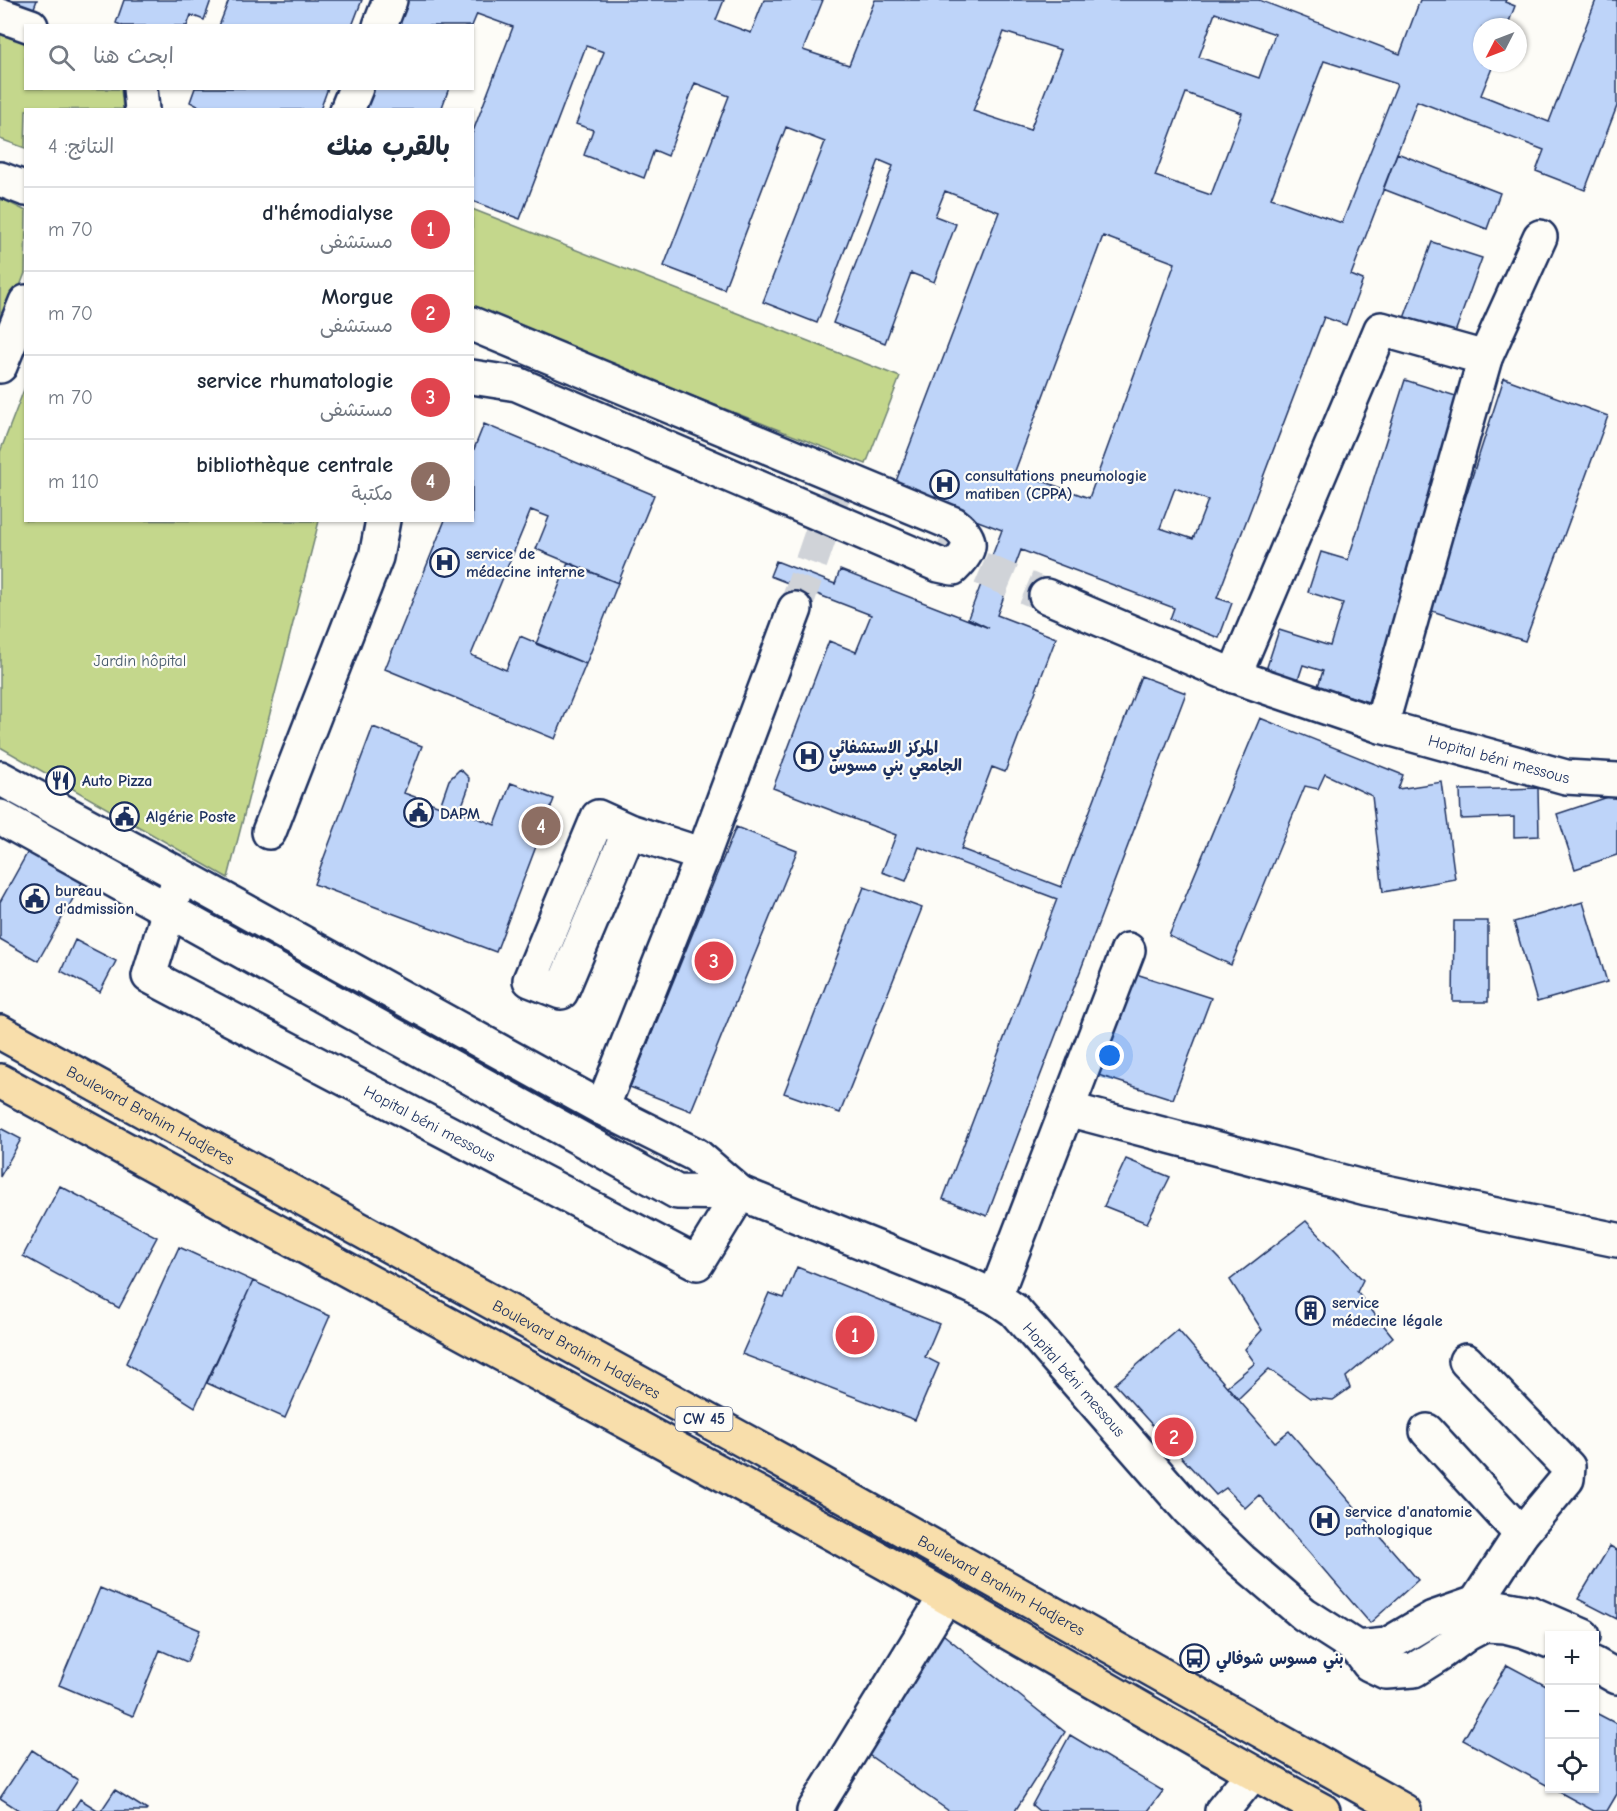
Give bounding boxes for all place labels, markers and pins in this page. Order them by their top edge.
place label: consultations pneumologie matiben (CPPA) [965,467,1147,503]
hospital icon: consultations pneumologie matiben (CPPA) [928,468,960,500]
place label: service de médecine interne [466,545,585,581]
hospital icon: service de médecine interne [429,546,461,578]
place label: المركز الاستشفائي الجامعي بني مسوس [829,739,962,780]
hospital icon: المركز الاستشفائي الجامعي بني مسوس [792,740,824,772]
restaurant icon: Auto Pizza [45,764,77,796]
place label: Auto Pizza [82,772,152,790]
public building icon: DAPM [403,797,435,829]
public building icon: Algérie Poste [109,800,141,832]
pin: 4 [522,804,560,848]
place label: DAPM [440,805,480,823]
place label: Algérie Poste [146,808,236,826]
place label: bureau d'admission [55,882,134,918]
public building icon: bureau d'admission [18,883,50,915]
pin: 3 [694,938,734,984]
place label: service médecine légale [1332,1294,1443,1330]
building icon: service médecine légale [1295,1295,1327,1327]
pin: 1 [836,1312,874,1358]
pin: 2 [1154,1414,1194,1460]
place label: service d'anatomie pathologique [1345,1503,1472,1539]
hospital icon: service d'anatomie pathologique [1308,1504,1340,1536]
bus stop icon: بني مسوس شوفالي [1179,1642,1211,1674]
place label: بني مسوس شوفالي [1216,1650,1344,1673]

